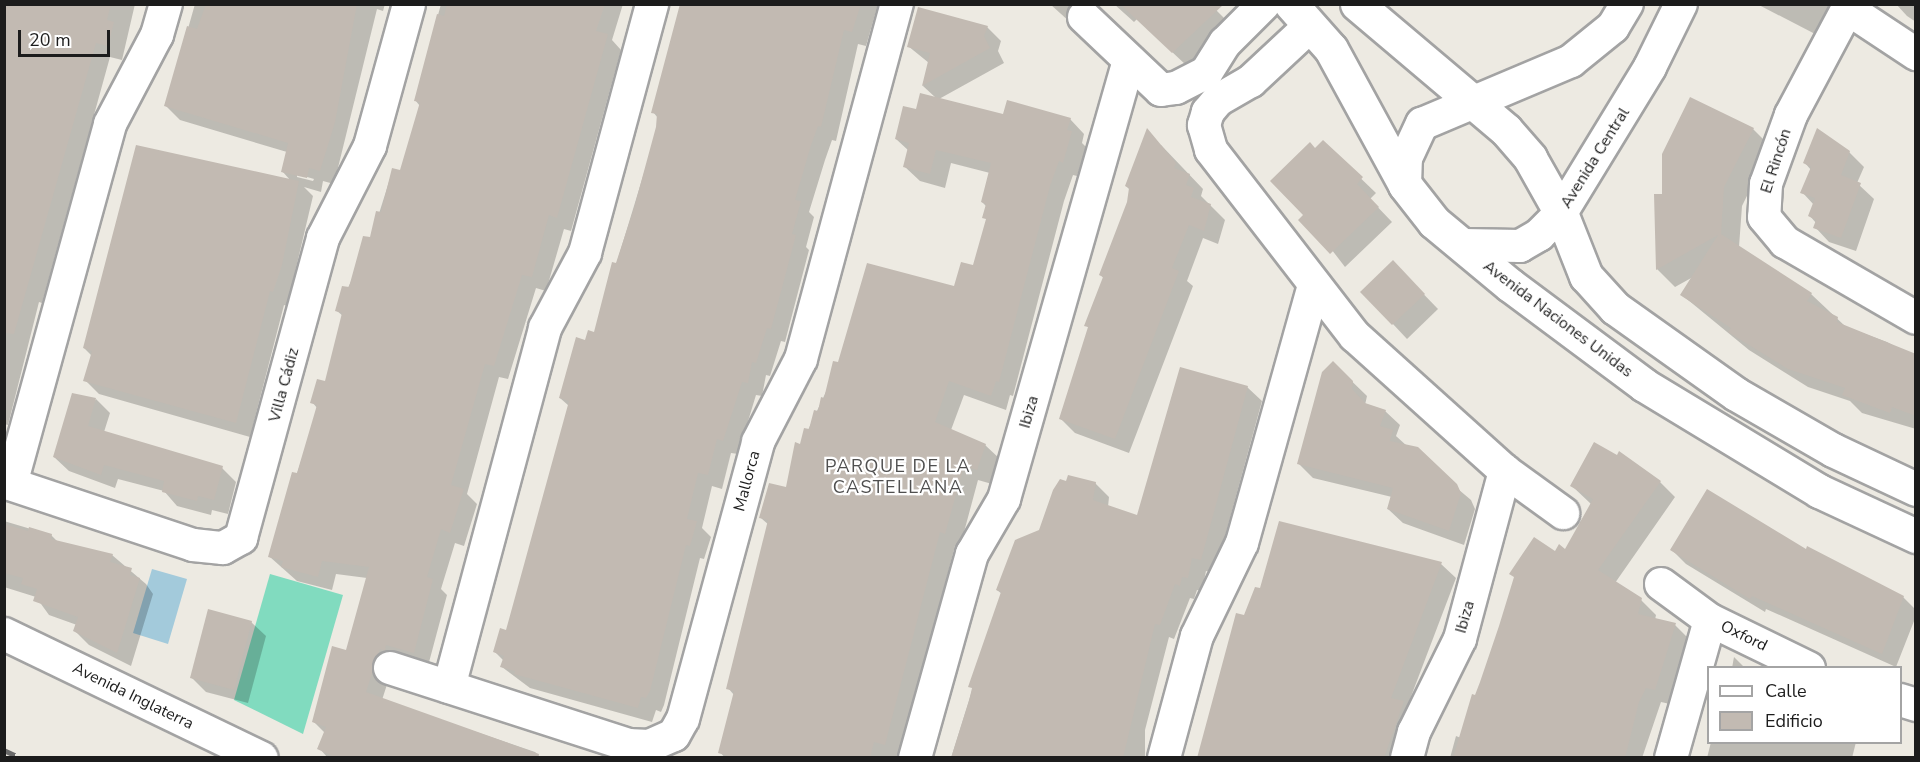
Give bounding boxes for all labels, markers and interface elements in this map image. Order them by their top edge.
scale bar [21,18,112,56]
text: 20 m [29,28,71,52]
street label: Avenida Central [1556,104,1634,212]
street label: El Rincón [1757,126,1795,196]
street label: Avenida Naciones Unidas [1479,256,1637,382]
street label: Villa Cádiz [265,346,303,424]
street label: Ibiza [1015,394,1043,430]
street label: Mallorca [730,449,764,513]
district label: PARQUE DE LA CASTELLANA [825,456,971,498]
street label: Ibiza [1451,599,1479,635]
street label: Oxford [1717,616,1771,656]
street label: Avenida Inglaterra [69,658,197,734]
legend [1707,666,1902,744]
text: Calle [1765,679,1807,703]
text: Edificio [1765,709,1823,733]

